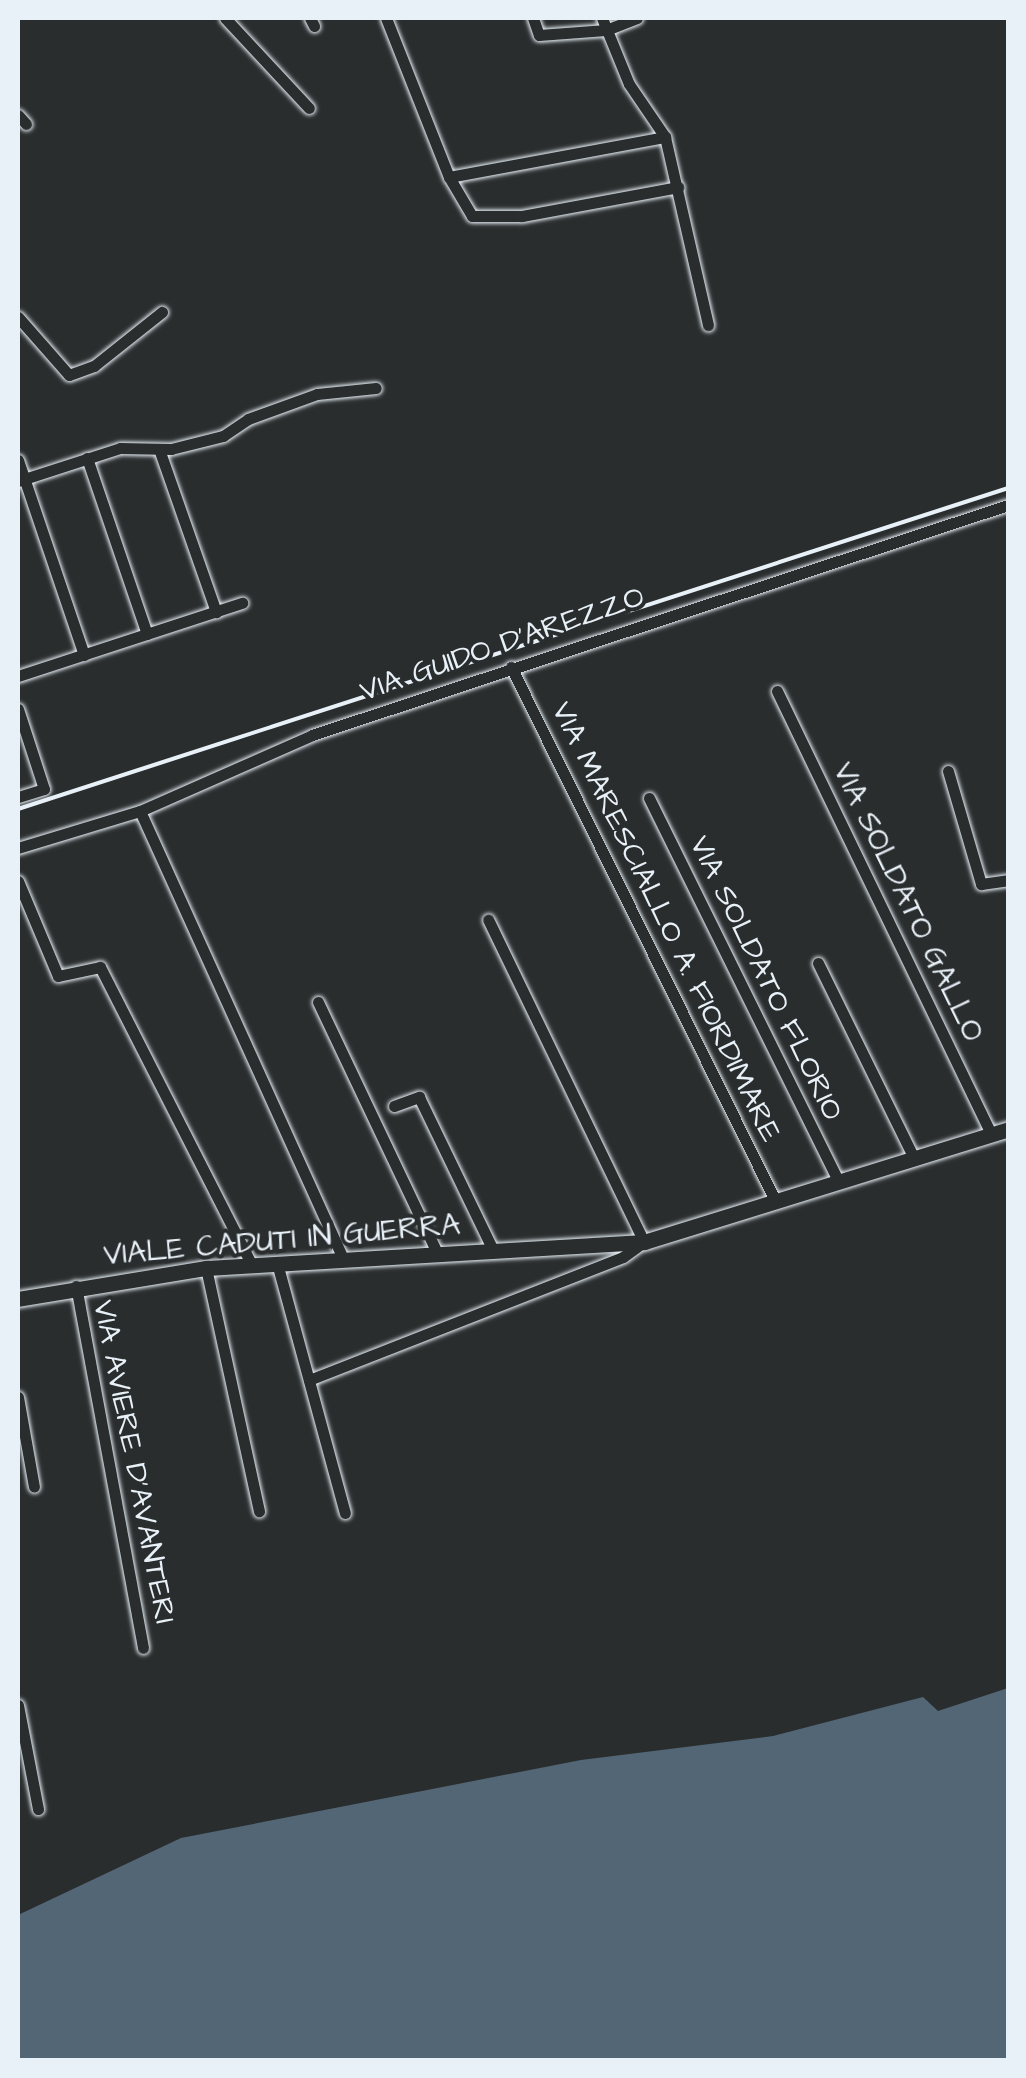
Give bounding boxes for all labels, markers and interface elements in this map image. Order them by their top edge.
street label: VIA GUIDO D'AREZZO [355,578,649,710]
street label: VIA MARESCIALLO A. FIORDIMARE [543,696,789,1148]
street label: VIA SOLDATO GALLO [825,757,991,1047]
street label: VIA SOLDATO FLORIO [681,830,851,1126]
street label: VIALE CADUTI IN GUERRA [102,1206,462,1274]
street label: VIA AVIERE D'AVANTERI [85,1297,183,1627]

